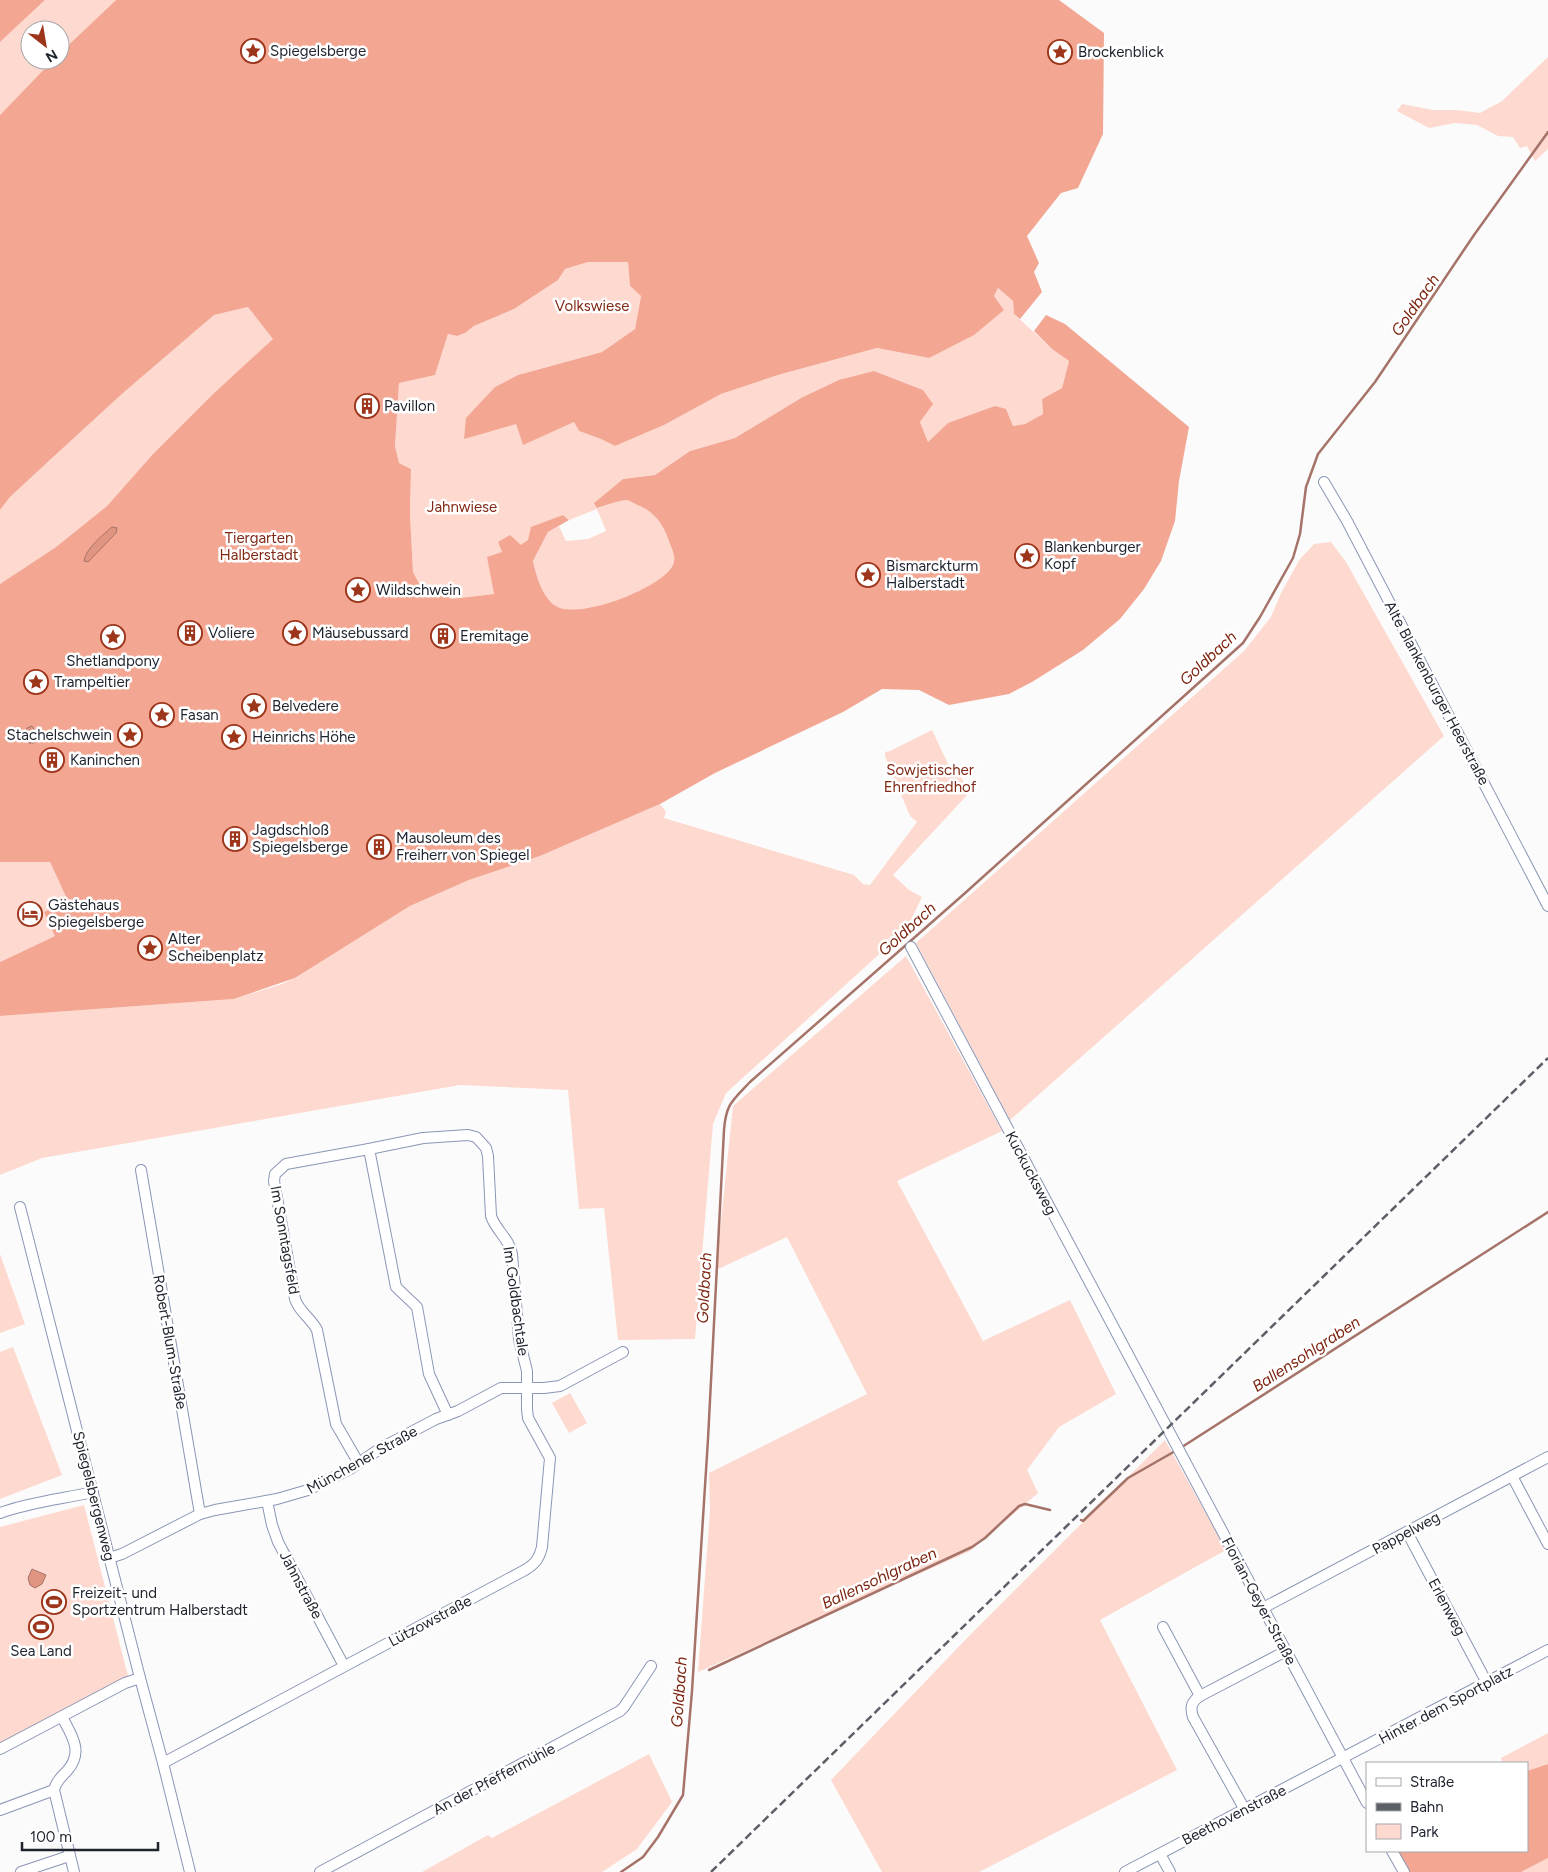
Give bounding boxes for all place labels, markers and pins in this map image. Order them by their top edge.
place icon: Spiegelsberge [240,38,266,64]
place icon: Brockenblick [1047,39,1073,65]
place label: Spiegelsberge [270,42,366,60]
place label: Brockenblick [1078,43,1164,61]
building icon: Pavillon [354,393,380,419]
place label: Pavillon [384,397,435,415]
place label: Blankenburger Kopf [1044,538,1140,573]
place icon: Blankenburger Kopf [1014,543,1040,569]
place label: Bismarckturm Halberstadt [886,557,978,592]
place icon: Bismarckturm Halberstadt [855,562,881,588]
place icon: Wildschwein [345,577,371,603]
place label: Wildschwein [376,581,461,599]
building icon: Voliere [177,620,203,646]
place icon: Mäusebussard [282,620,308,646]
building icon: Eremitage [430,623,456,649]
place icon: Shetlandpony [100,624,126,650]
place label: Voliere [208,624,255,642]
place label: Mäusebussard [312,624,409,642]
place label: Eremitage [460,627,529,645]
place label: Shetlandpony [66,652,160,670]
place icon: Trampeltier [23,669,49,695]
place label: Trampeltier [54,673,130,691]
place icon: Belvedere [241,693,267,719]
place label: Belvedere [272,697,339,715]
place icon: Fasan [149,702,175,728]
place label: Fasan [180,706,219,724]
place icon: Stachelschwein [117,722,143,748]
place icon: Heinrichs Höhe [221,724,247,750]
place label: Stachelschwein [7,726,112,744]
place label: Heinrichs Höhe [252,728,356,746]
building icon: Kaninchen [39,747,65,773]
place label: Kaninchen [70,751,140,769]
place label: Jagdschloß Spiegelsberge [252,821,348,856]
building icon: Jagdschloß Spiegelsberge [222,826,248,852]
place label: Mausoleum des Freiherr von Spiegel [396,829,530,864]
building icon: Mausoleum des Freiherr von Spiegel [366,834,392,860]
place label: Gästehaus Spiegelsberge [48,896,144,931]
hotel icon: Gästehaus Spiegelsberge [17,901,43,927]
place label: Alter Scheibenplatz [168,930,264,965]
place icon: Alter Scheibenplatz [137,935,163,961]
place label: Freizeit- und Sportzentrum Halberstadt [72,1584,248,1619]
sports icon: Freizeit- und Sportzentrum Halberstadt [41,1589,67,1615]
sports icon: Sea Land [28,1614,54,1640]
place label: Sea Land [10,1642,72,1660]

